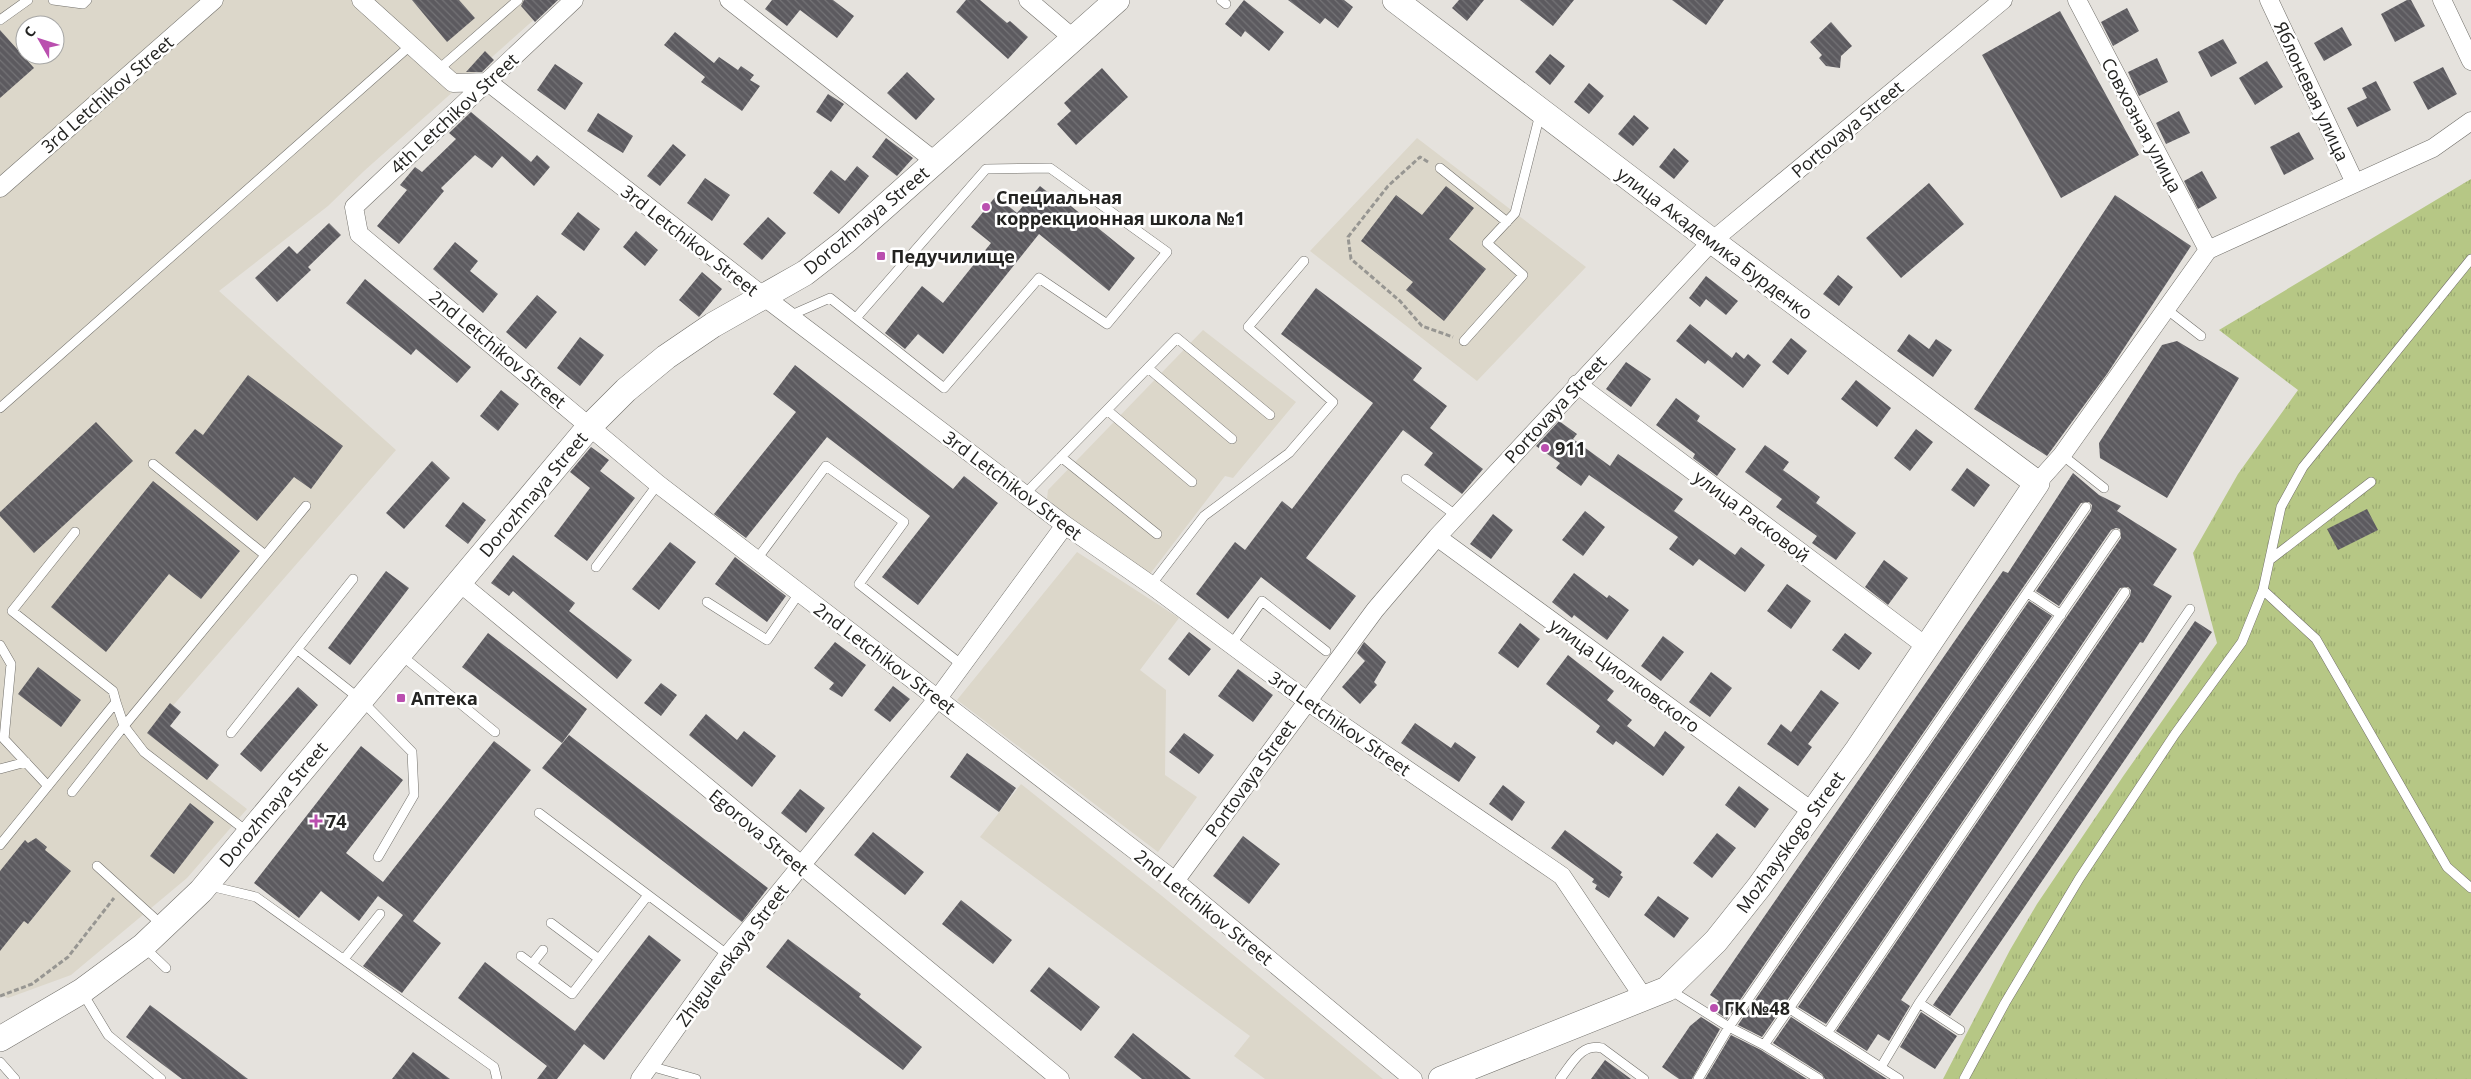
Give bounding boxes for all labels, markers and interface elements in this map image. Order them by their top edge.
north arrow [15,15,65,65]
street label: Яблоневая улица [2269,17,2355,165]
text: С [19,22,40,41]
street label: 3rd Letchikov Street [36,30,178,158]
street label: 4th Letchikov Street [385,47,523,179]
street label: Совхозная улица [2096,53,2188,197]
street label: Portovaya Street [1786,75,1908,183]
street label: Dorozhnaya Street [798,160,934,280]
street label: улица Академика Бурденко [1612,161,1818,325]
street label: 3rd Letchikov Street [617,179,763,301]
place label: Специальная коррекционная школа №1 [996,185,1245,230]
marker: Специальная коррекционная школа №1 [980,201,992,213]
place label: Педучилище [891,244,1015,268]
marker: Педучилище [875,250,887,262]
street label: 2nd Letchikov Street [425,285,571,413]
street label: Portovaya Street [1499,350,1611,468]
street label: 3rd Letchikov Street [939,425,1087,545]
street label: Dorozhnaya Street [473,426,593,562]
place label: 911 [1555,436,1586,460]
marker: 911 [1539,442,1551,454]
street label: улица Расковой [1689,465,1815,567]
street label: 2nd Letchikov Street [809,597,961,719]
street label: улица Циолковского [1545,612,1705,738]
street label: 3rd Letchikov Street [1264,665,1416,781]
place label: Аптека [411,686,478,710]
marker: Аптека [395,692,407,704]
street label: Portovaya Street [1199,715,1301,841]
street label: Dorozhnaya Street [213,736,333,872]
street label: Mozhayskogo Street [1730,766,1850,918]
street label: Egorova Street [704,783,814,881]
place label: 74 [326,809,347,833]
marker: 74 [310,815,322,827]
street label: 2nd Letchikov Street [1130,844,1278,970]
street label: Zhigulevskaya Street [671,879,793,1031]
place label: ГК №48 [1724,996,1790,1020]
marker: ГК №48 [1708,1002,1720,1014]

